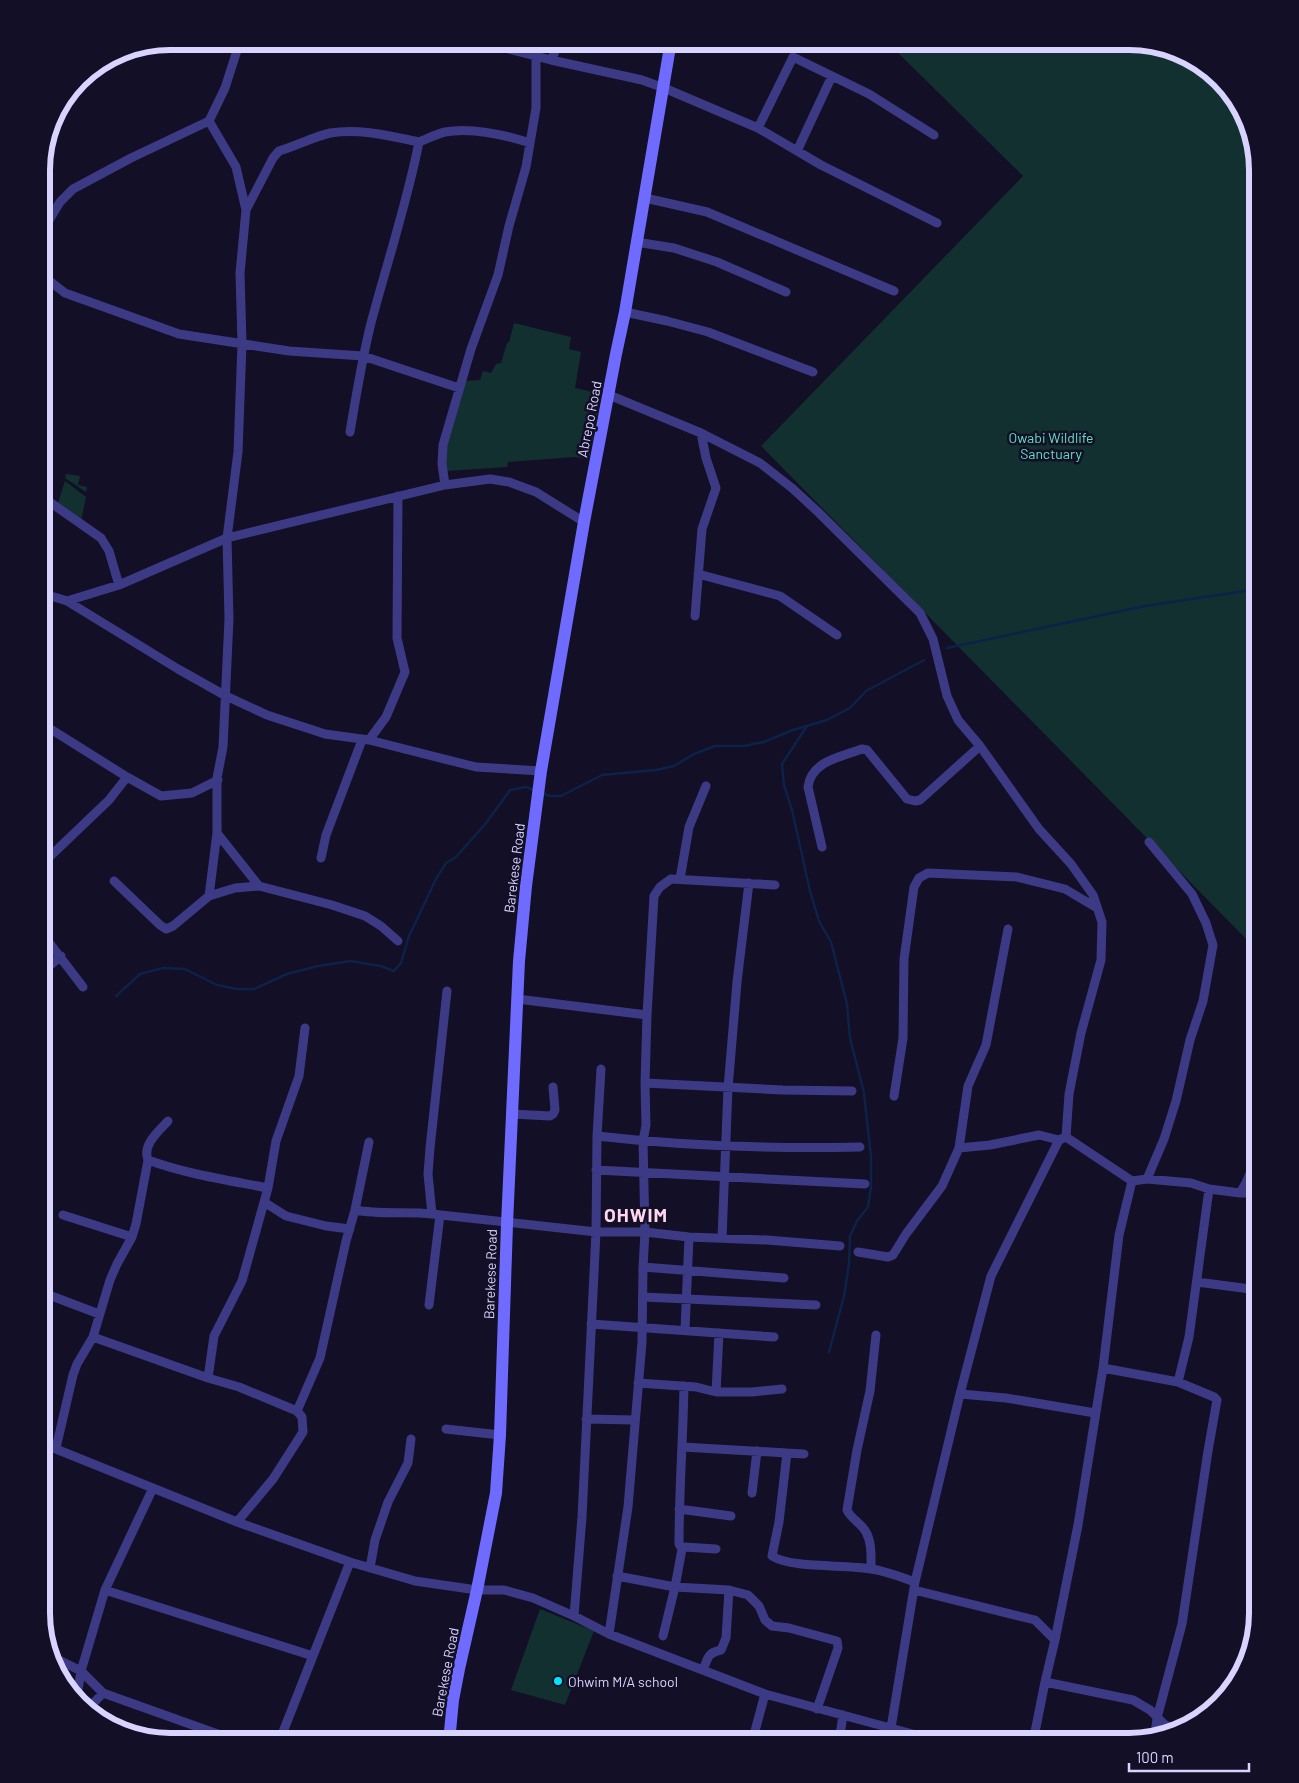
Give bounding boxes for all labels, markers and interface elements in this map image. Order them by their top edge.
street label: Abrepo Road [573,379,605,459]
park label: Owabi Wildlife Sanctuary [1008,429,1094,462]
street label: Barekese Road [500,822,528,914]
district label: OHWIM [604,1203,668,1226]
street label: Barekese Road [480,1229,500,1319]
street label: Barekese Road [428,1626,462,1718]
place label: Ohwim M/A school [568,1673,678,1690]
marker: Ohwim M/A school [552,1675,564,1687]
scale bar [1129,1740,1249,1772]
text: 100 m [1136,1748,1174,1766]

